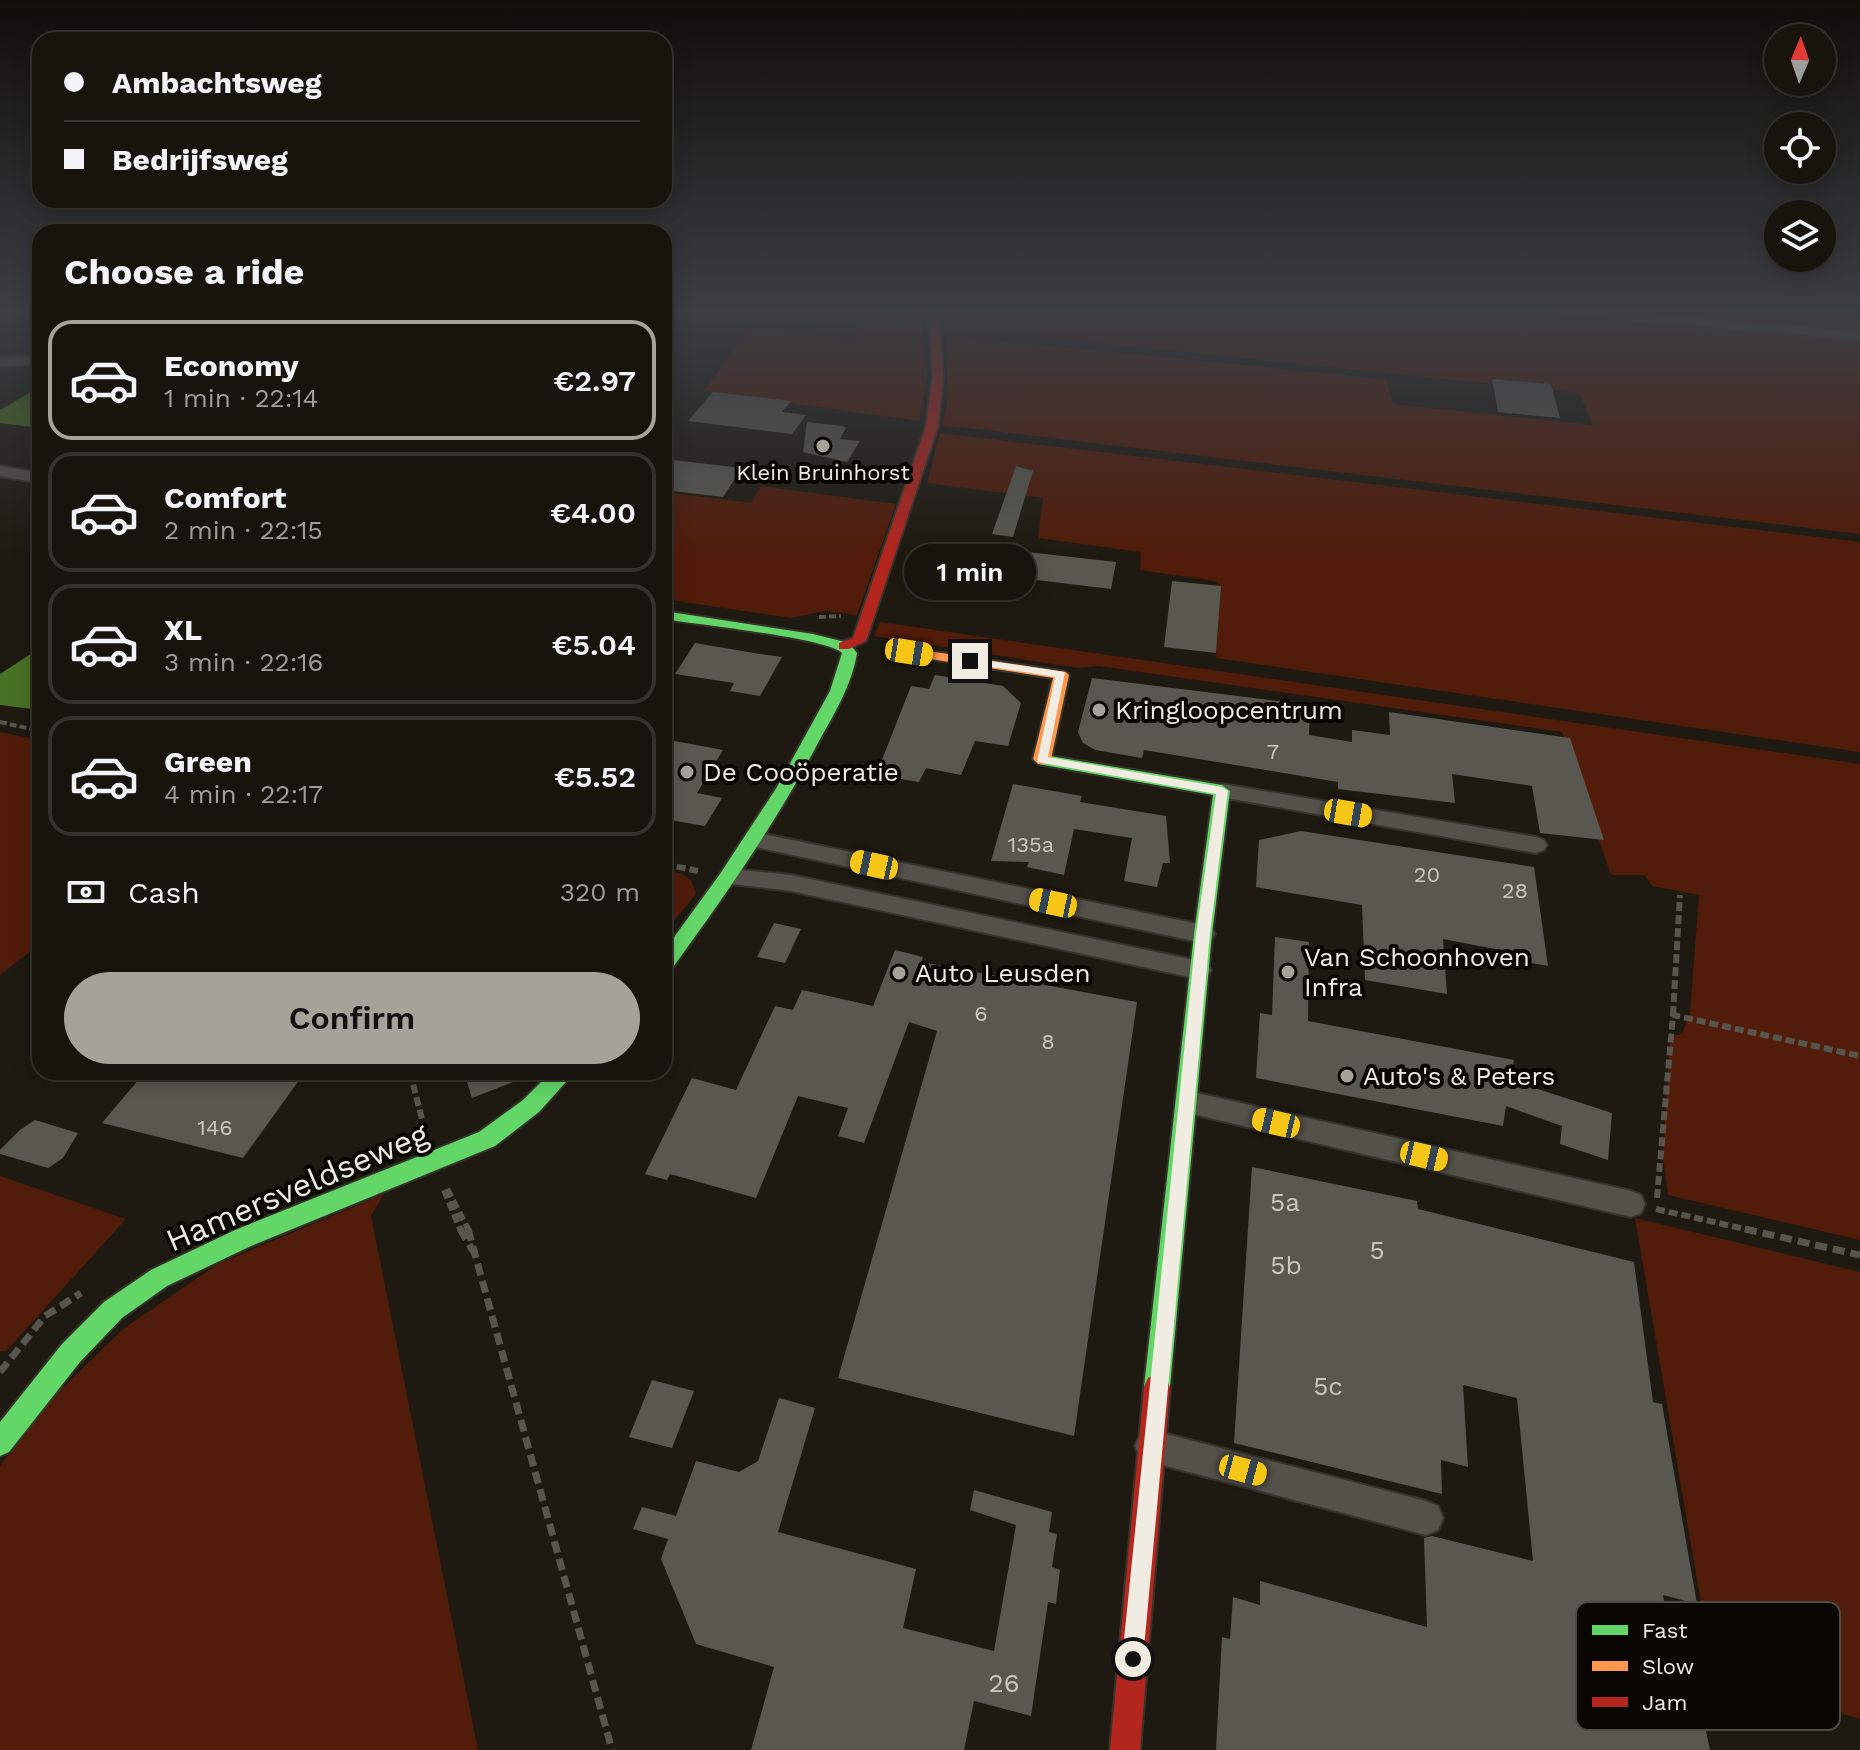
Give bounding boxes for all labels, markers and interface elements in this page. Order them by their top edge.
north arrow [1764,24,1836,96]
map controls [1764,24,1836,272]
text: Ambachtsweg [112,65,322,100]
button: locate [1764,112,1836,184]
text: Bedrijfsweg [112,142,288,177]
button: layers [1764,200,1836,272]
text: Choose a ride [64,251,304,293]
icon: car [68,344,140,416]
text: Economy [164,348,299,383]
text: €2.97 [553,363,636,398]
text: 1 min · 22:14 [164,383,318,413]
marker: Klein Bruinhorst [814,437,832,455]
place label: Klein Bruinhorst [736,460,910,485]
icon: car [68,476,140,548]
text: Comfort [164,480,286,515]
text: €4.00 [550,495,636,530]
text: 2 min · 22:15 [164,515,323,545]
callout: 1 min [904,545,1036,601]
text: 1 min [937,557,1003,587]
icon: car [68,608,140,680]
text: XL [164,612,202,647]
text: €5.04 [551,627,636,662]
car [883,636,935,668]
route end [952,643,988,679]
text: 3 min · 22:16 [164,647,323,677]
place label: Kringloopcentrum [1115,695,1343,725]
marker: Kringloopcentrum [1090,701,1108,719]
house number: 7 [1267,739,1279,764]
icon: car [68,740,140,812]
text: Green [164,744,252,779]
place label: De Cooöperatie [703,757,899,787]
text: €5.52 [554,759,636,794]
marker: De Cooöperatie [678,763,696,781]
text: 4 min · 22:17 [164,779,323,809]
car [1322,797,1374,829]
house number: 135a [1008,832,1054,857]
car [848,848,900,882]
house number: 20 [1414,862,1440,887]
icon: cash [64,870,108,914]
text: Cash [128,875,200,910]
text: 320 m [560,877,640,907]
house number: 28 [1502,878,1528,903]
car [1027,886,1079,920]
place label: Van Schoonhoven Infra [1304,942,1530,1002]
place label: Auto Leusden [915,958,1091,988]
marker: Van Schoonhoven Infra [1279,963,1297,981]
marker: Auto Leusden [890,964,908,982]
button: Confirm [64,972,640,1064]
house number: 6 [974,1001,988,1026]
house number: 8 [1041,1029,1055,1054]
place label: Auto's & Peters [1363,1061,1555,1091]
marker: Auto's & Peters [1338,1067,1356,1085]
car [1250,1106,1302,1140]
street label: Hamersveldseweg [160,1114,435,1259]
house number: 146 [197,1115,233,1140]
car [1398,1139,1450,1173]
house number: 5a [1270,1187,1300,1217]
house number: 5 [1369,1235,1385,1265]
house number: 5b [1270,1250,1302,1280]
house number: 5c [1313,1371,1343,1401]
car [1217,1452,1269,1488]
legend [1576,1602,1840,1730]
text: Fast [1642,1618,1688,1643]
route start [1115,1641,1151,1677]
text: Slow [1642,1654,1694,1679]
house number: 26 [989,1668,1019,1698]
text: Jam [1642,1690,1687,1715]

